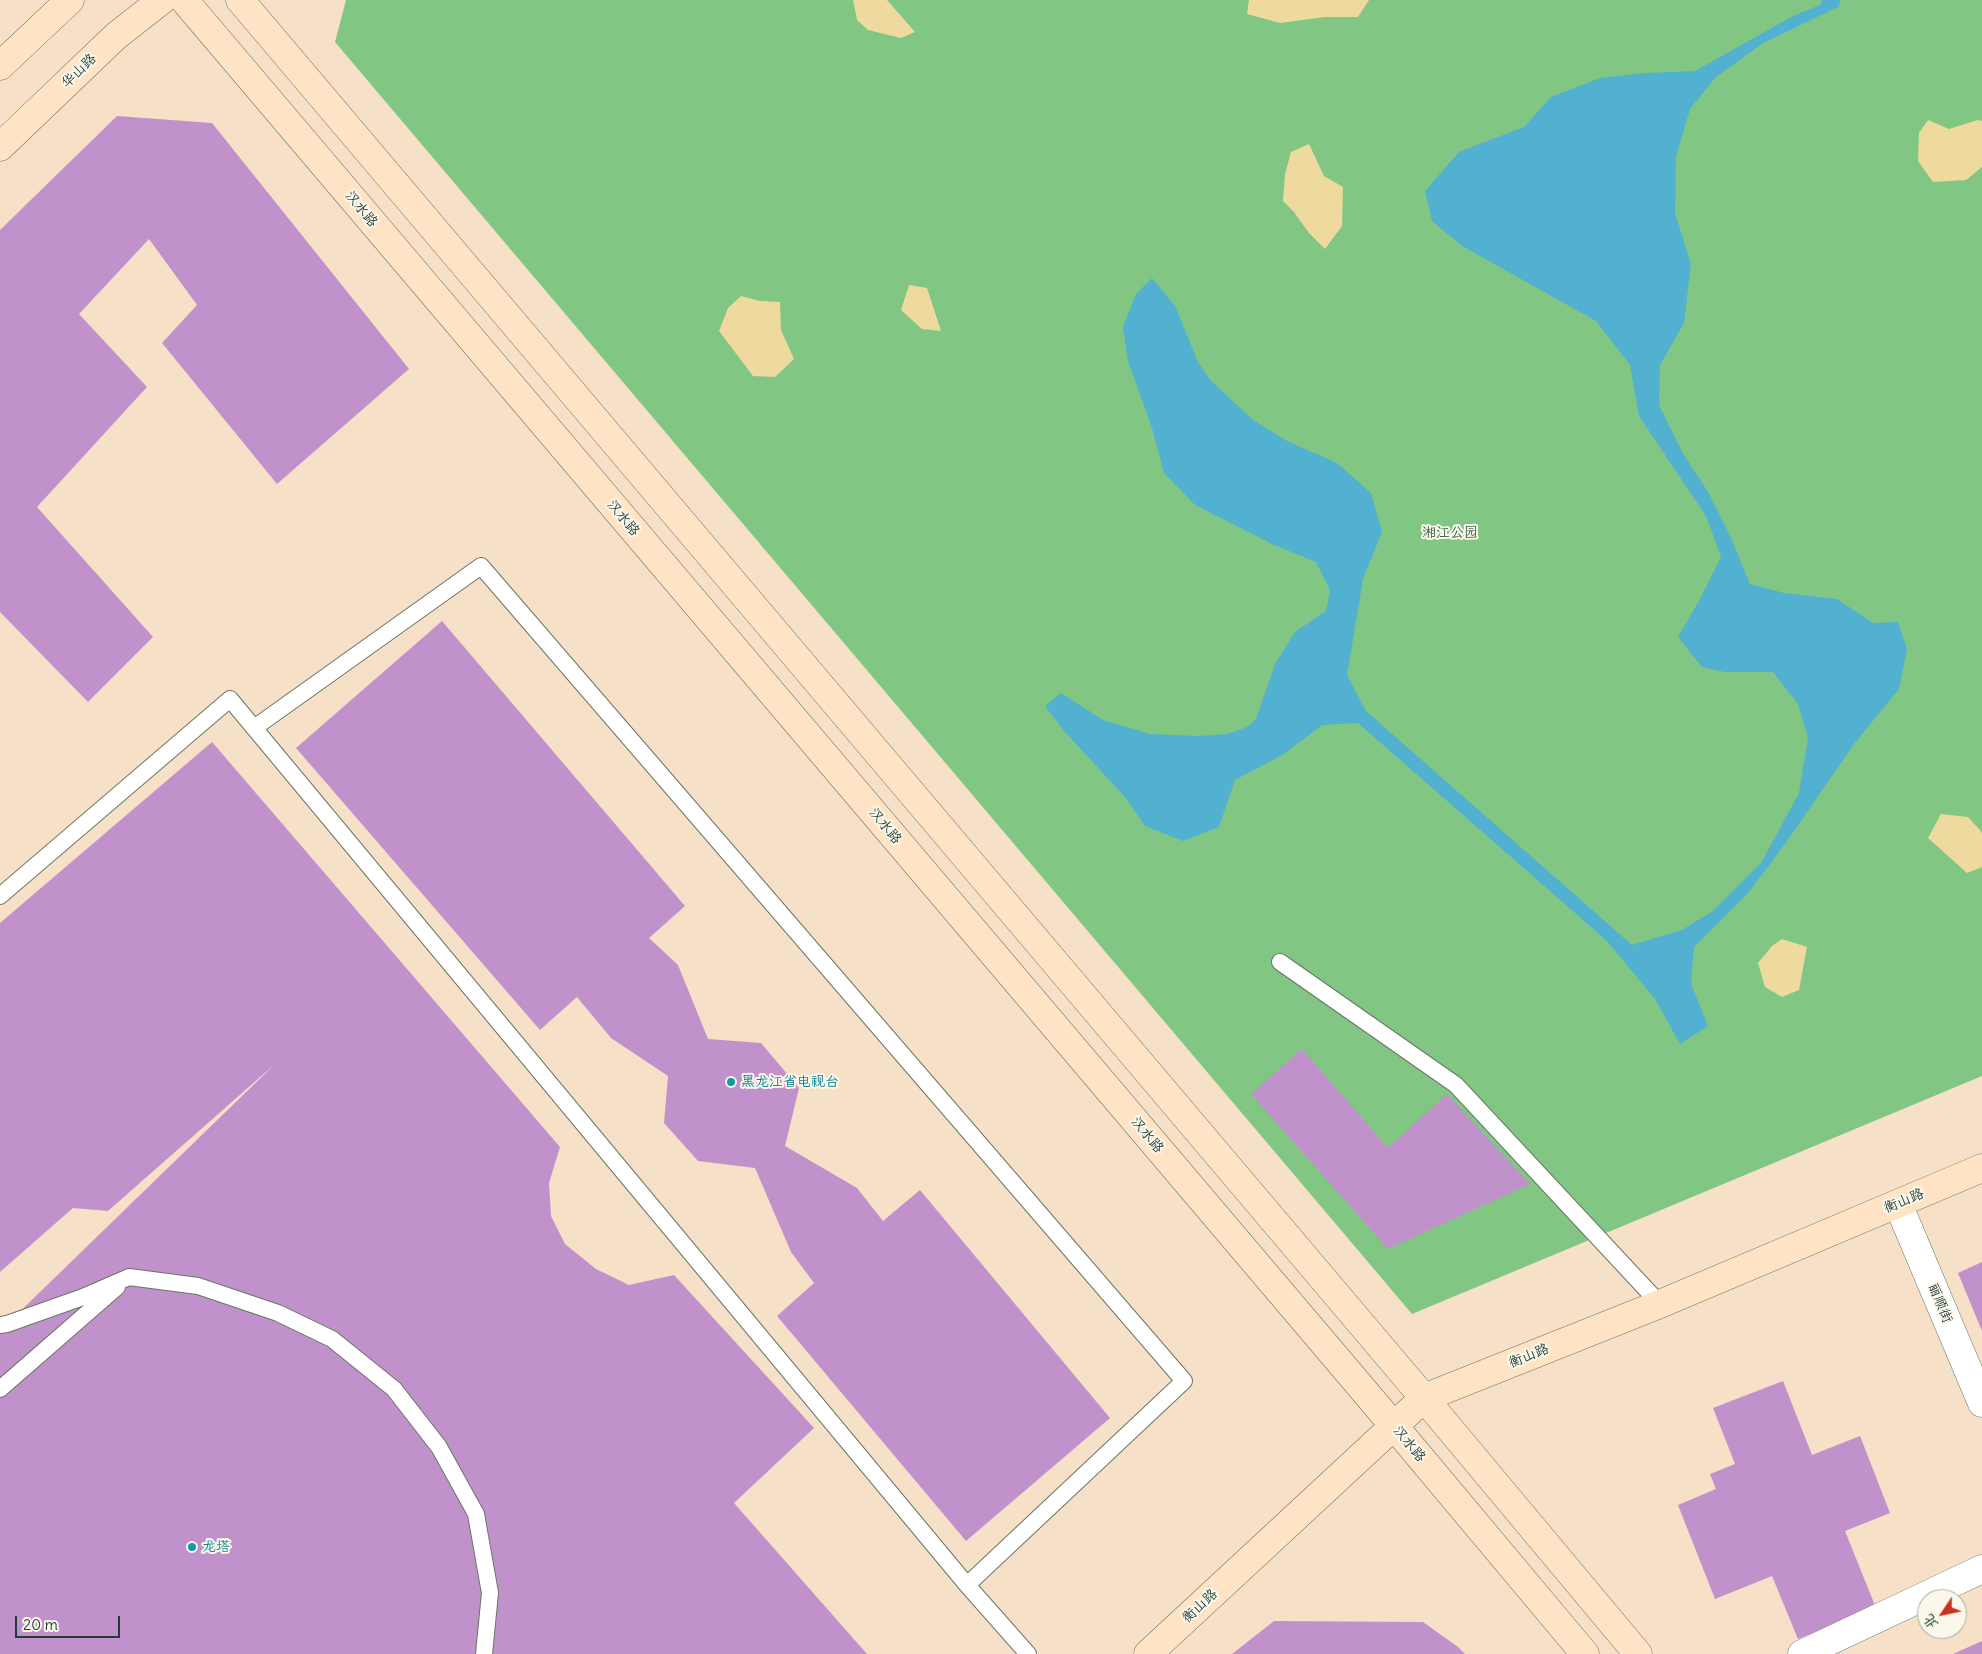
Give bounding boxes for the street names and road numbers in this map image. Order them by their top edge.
street label: 华山路 [58,50,100,92]
street label: 汉水路 [341,188,381,230]
street label: 汉水路 [603,497,643,539]
street label: 汉水路 [865,805,905,847]
street label: 汉水路 [1127,1114,1167,1156]
street label: 衡山路 [1881,1185,1927,1217]
street label: 丽顺街 [1924,1280,1956,1326]
street label: 衡山路 [1506,1340,1552,1372]
street label: 汉水路 [1389,1423,1429,1465]
street label: 衡山路 [1179,1586,1221,1626]

